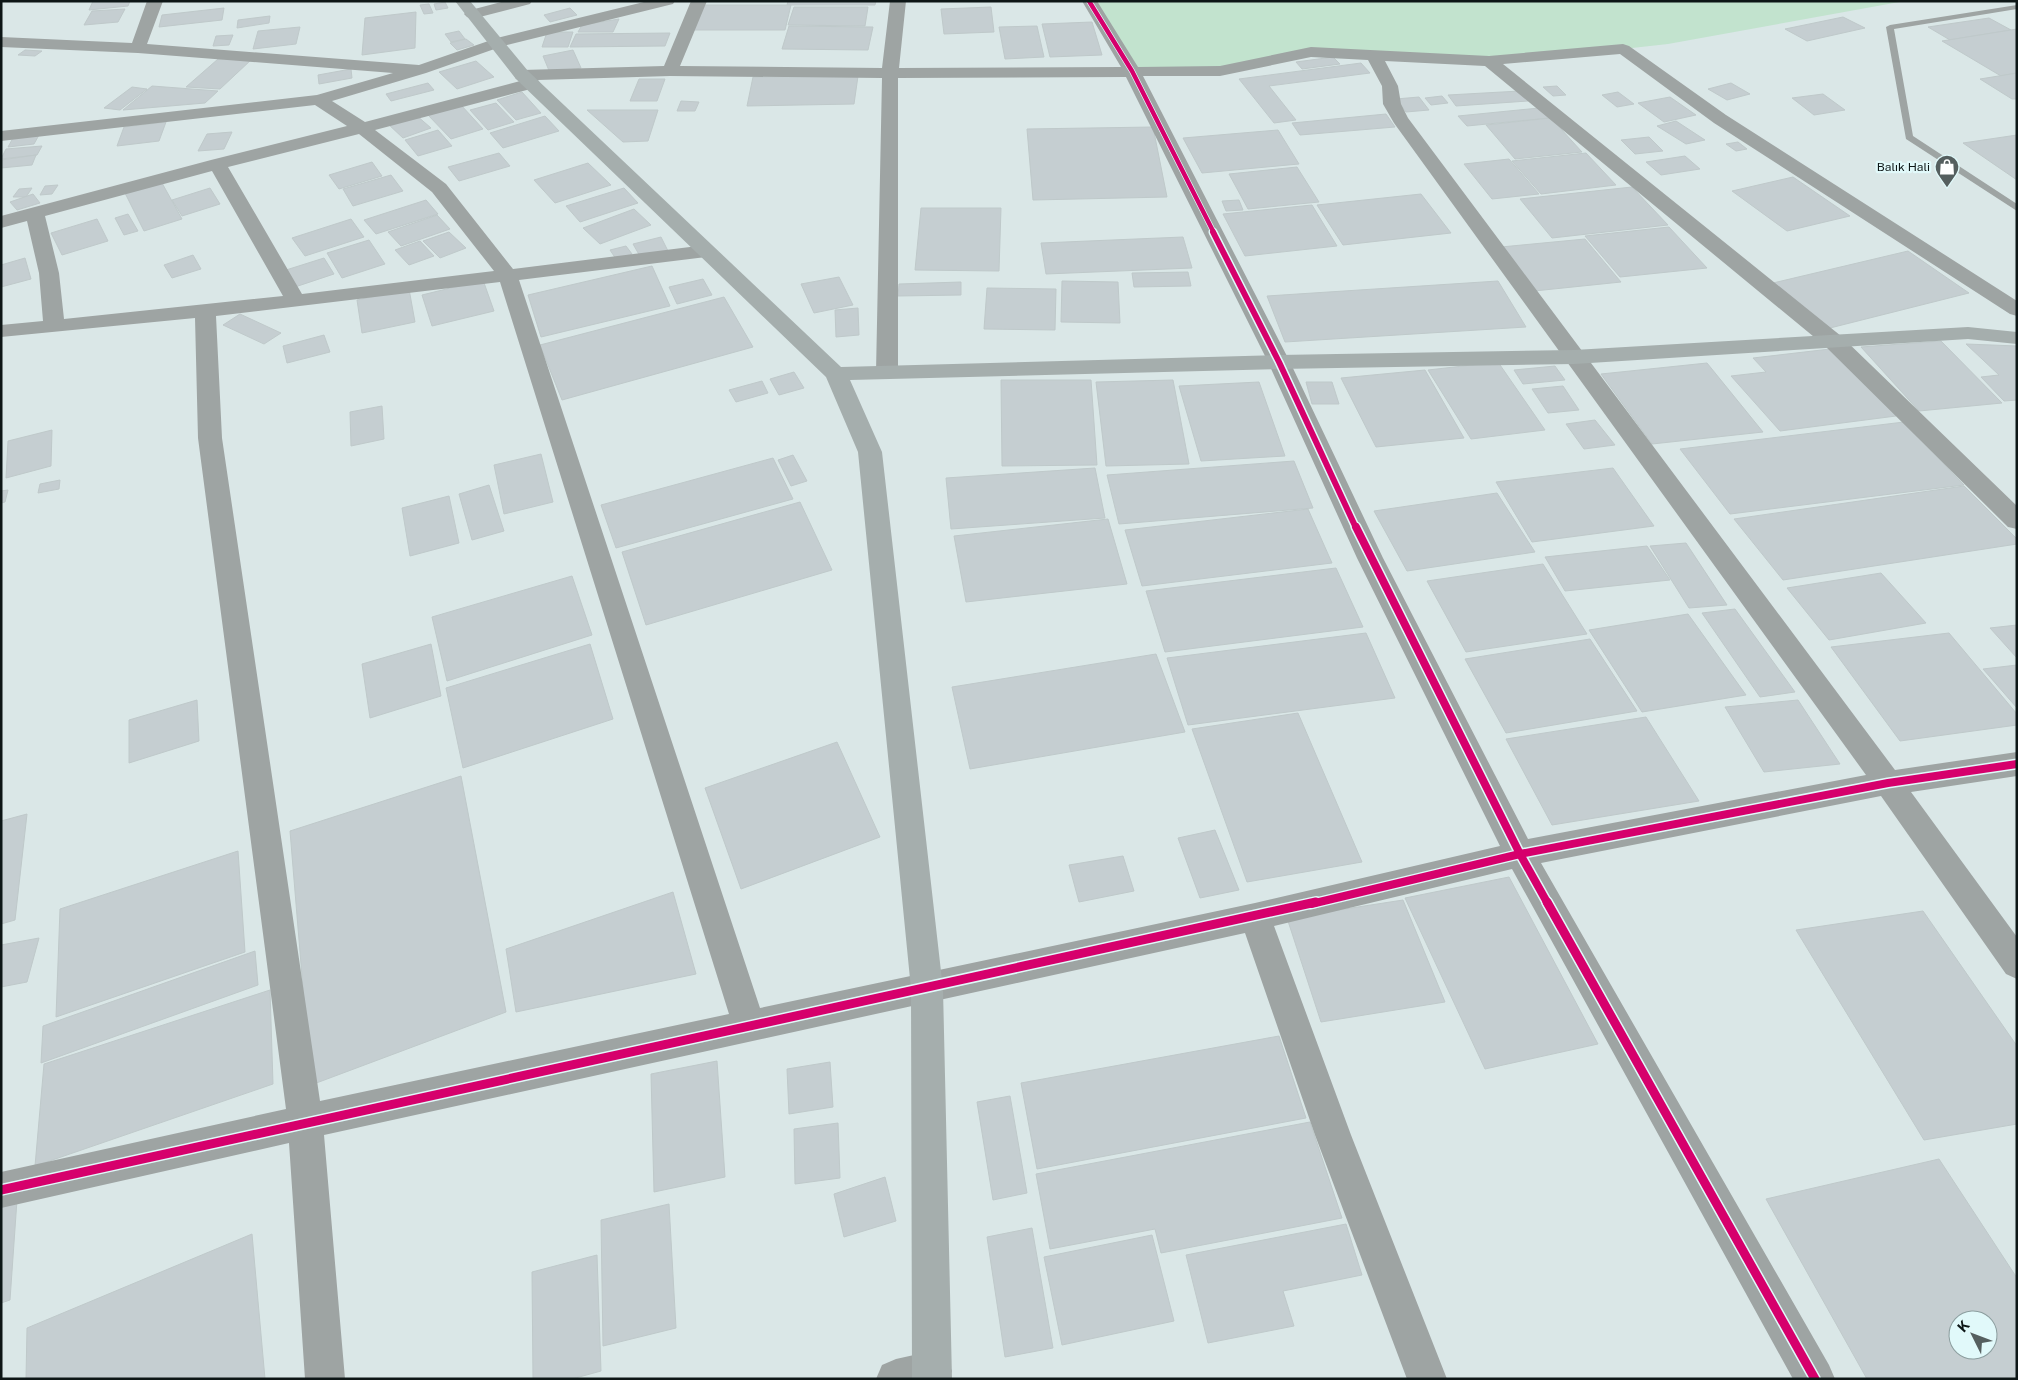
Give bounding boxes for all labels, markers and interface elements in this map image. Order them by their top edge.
shop icon: Balık Hali [1934,154,1960,188]
place label: Balık Hali [1877,160,1930,174]
north arrow [1948,1310,1998,1360]
text: K [1954,1317,1973,1335]

